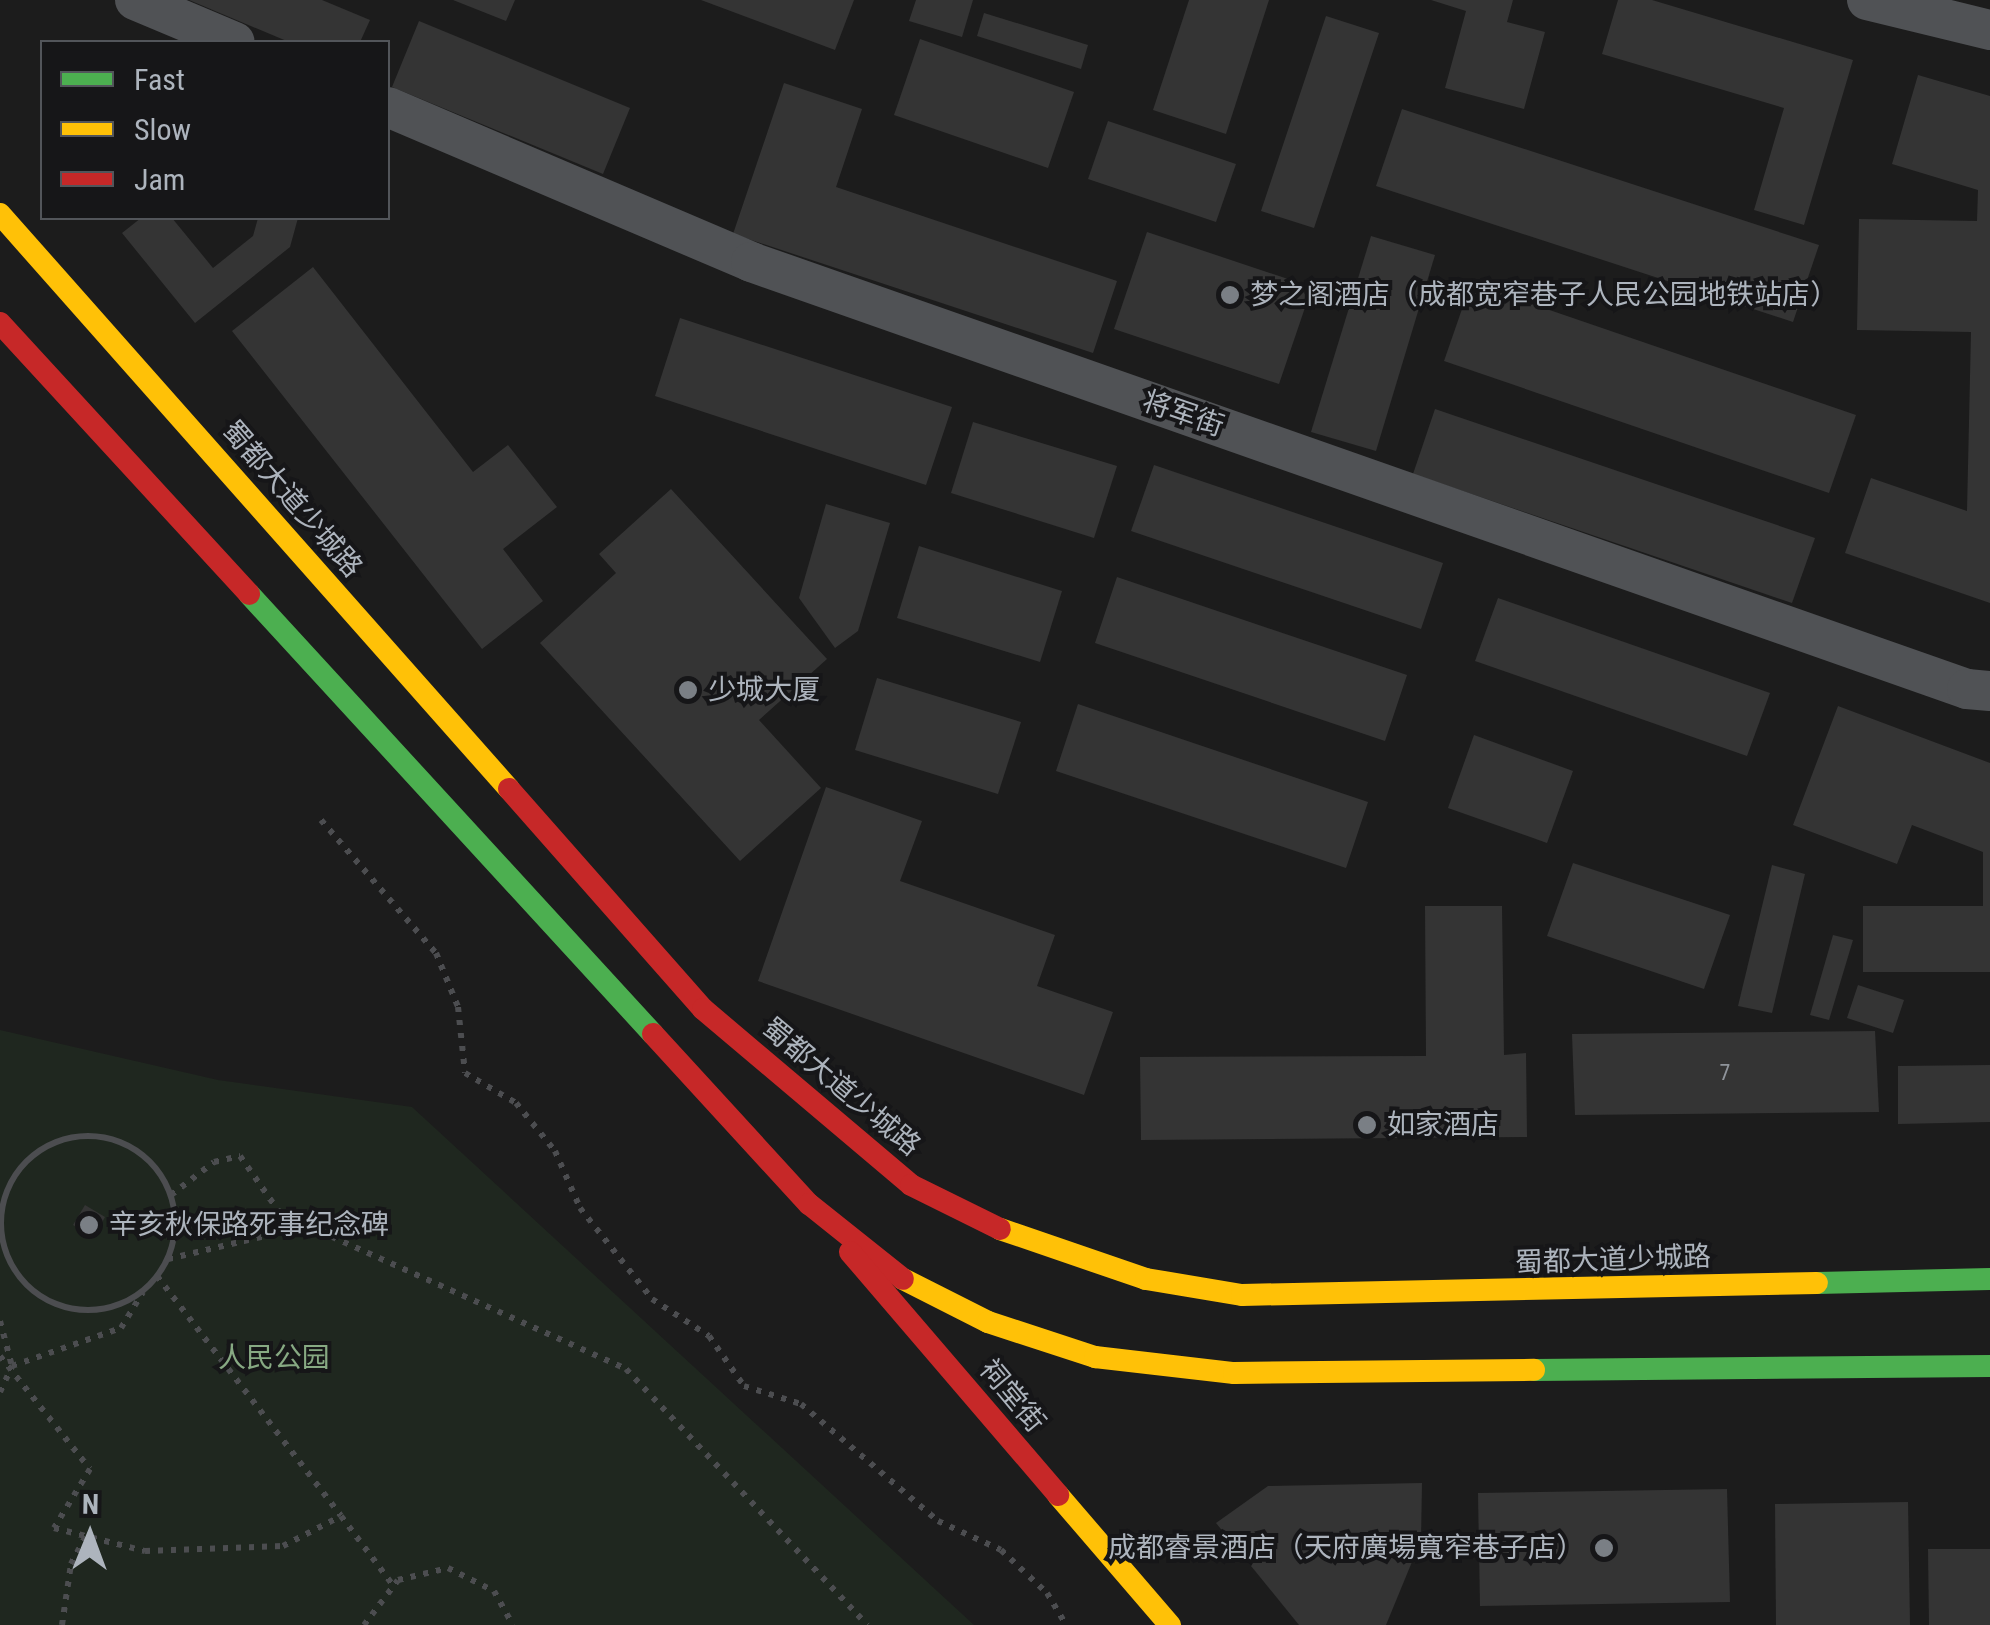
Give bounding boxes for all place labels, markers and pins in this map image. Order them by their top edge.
place label: 梦之阁酒店（成都宽窄巷子人民公园地铁站店） [1250,278,1838,312]
marker: 梦之阁酒店（成都宽窄巷子人民公园地铁站店） [1219,284,1241,306]
place label: 少城大厦 [708,673,820,707]
marker: 少城大厦 [677,679,699,701]
place label: 如家酒店 [1387,1108,1499,1142]
marker: 如家酒店 [1356,1114,1378,1136]
place label: 辛亥秋保路死事纪念碑 [109,1208,389,1242]
marker: 辛亥秋保路死事纪念碑 [78,1214,100,1236]
place label: 成都睿景酒店（天府廣場寬窄巷子店） [1108,1531,1584,1565]
marker: 成都睿景酒店（天府廣場寬窄巷子店） [1593,1537,1615,1559]

